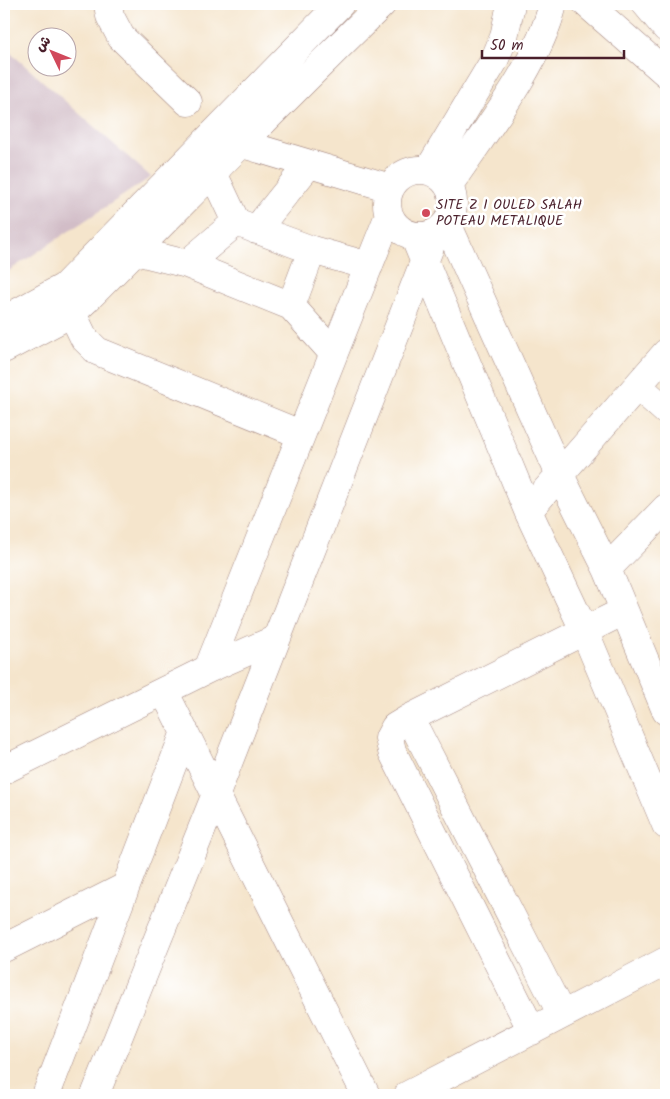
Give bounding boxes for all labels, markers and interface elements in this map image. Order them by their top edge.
north arrow [28,28,78,78]
scale bar [482,28,625,60]
text: ش [30,31,57,57]
text: 50 m [490,34,524,58]
place label: SITE Z I OULED SALAH POTEAU METALIQUE [436,194,582,232]
marker: SITE Z I OULED SALAH POTEAU METALIQUE [420,207,432,219]

